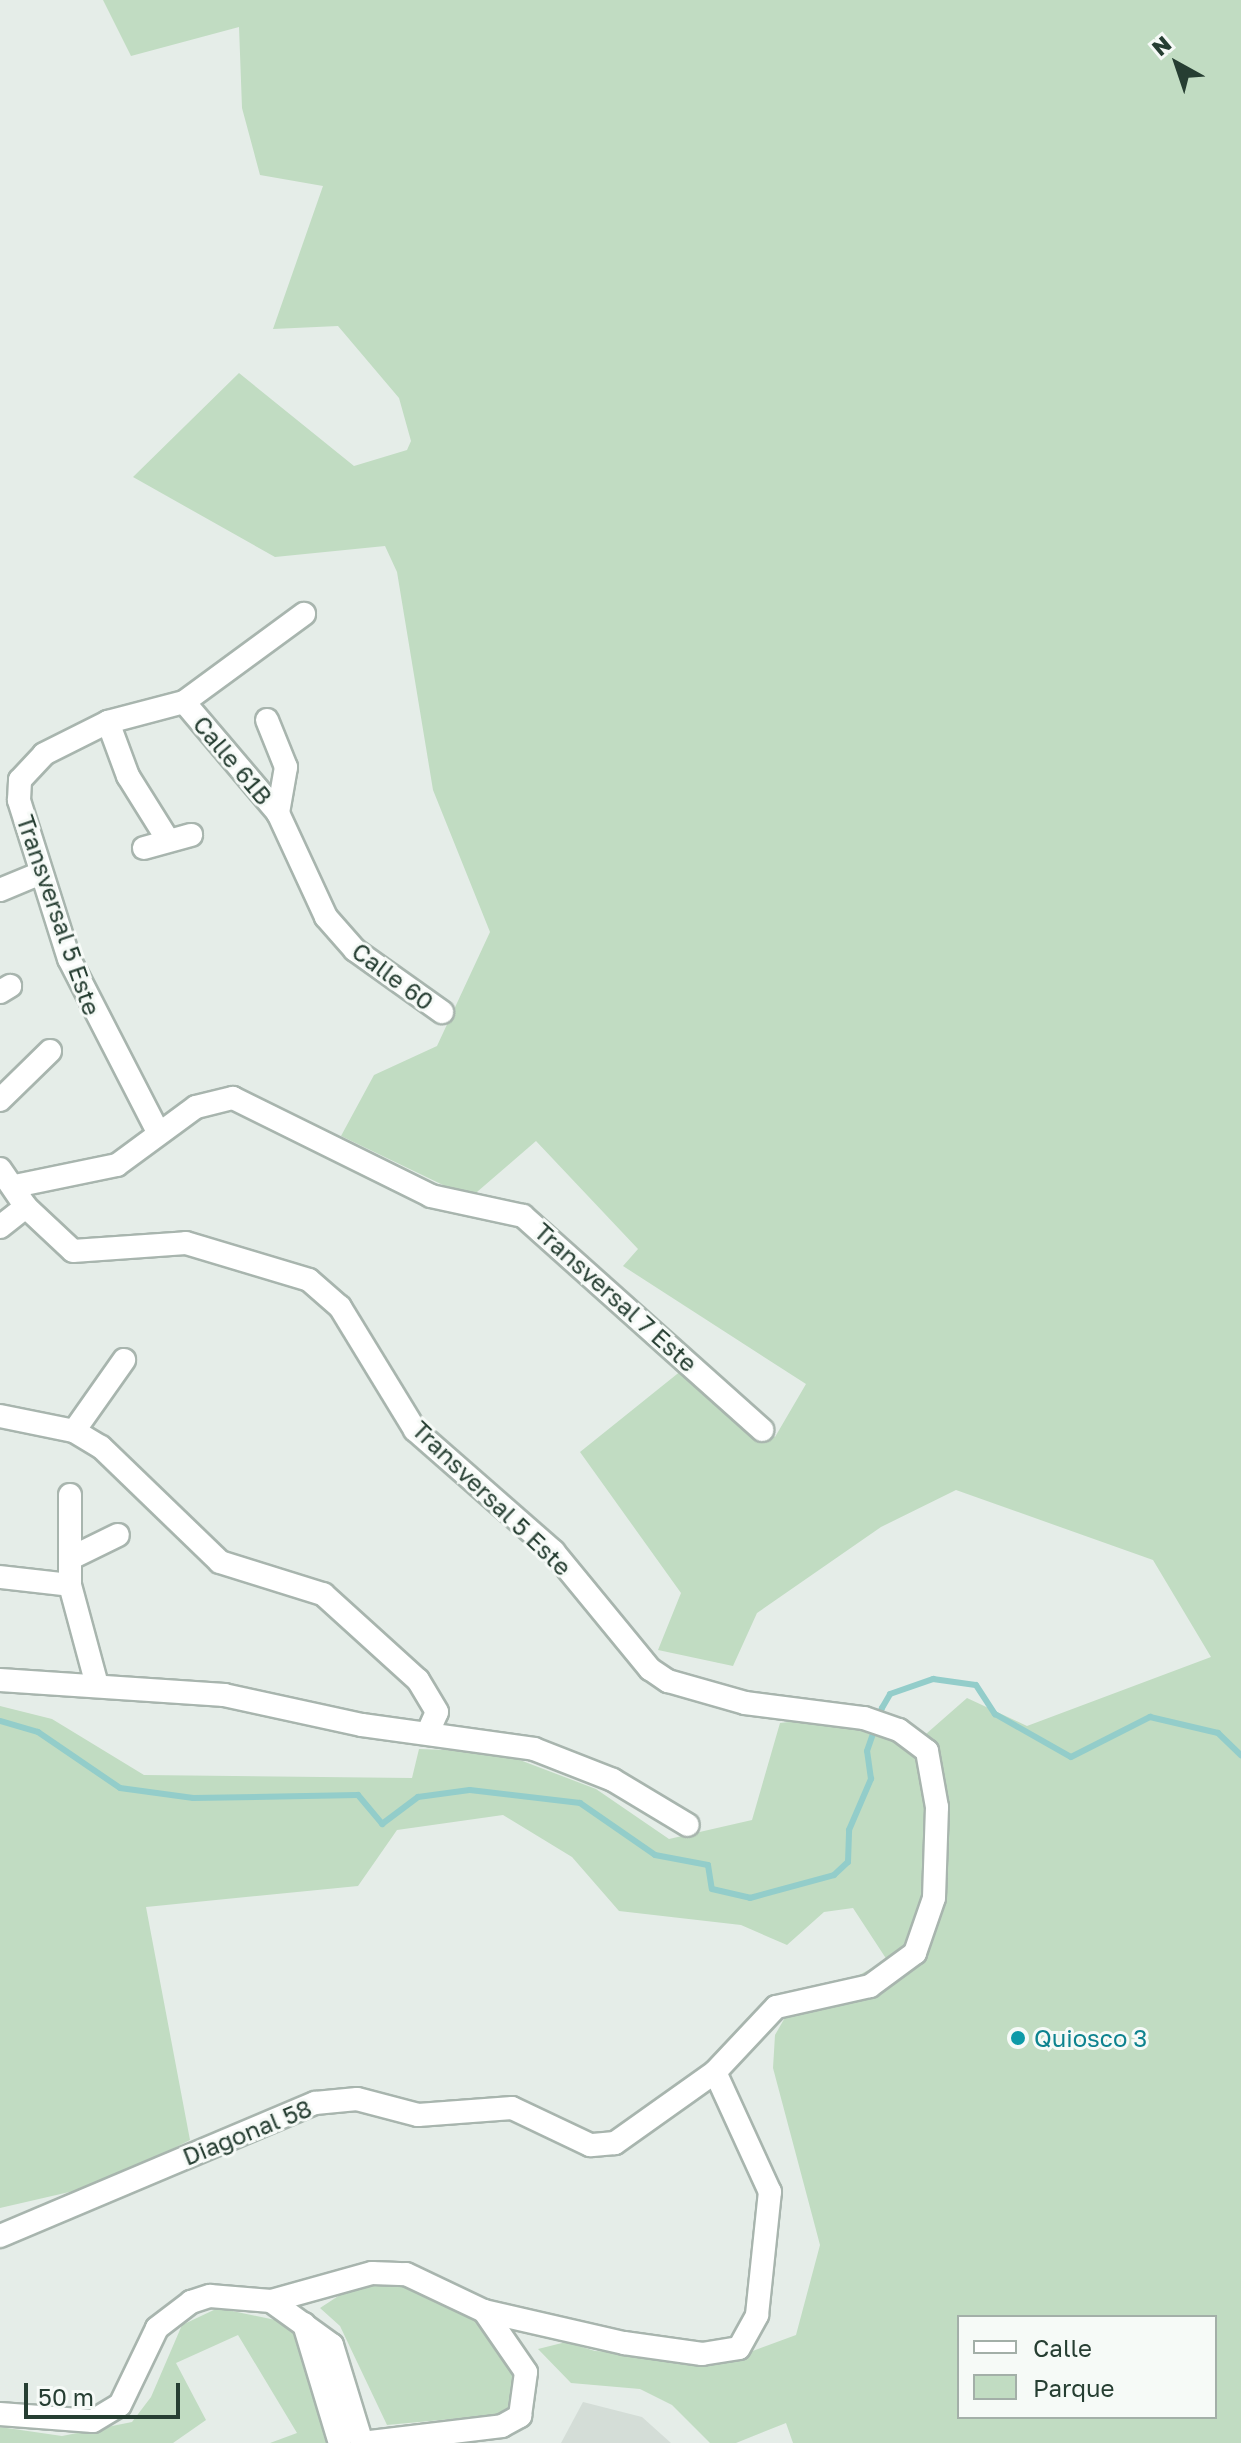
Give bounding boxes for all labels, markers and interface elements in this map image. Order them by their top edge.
north arrow [1137,24,1217,104]
text: N [1146,30,1176,61]
street label: Calle 61B [188,710,278,810]
street label: Transversal 5 Este [11,811,107,1019]
street label: Calle 60 [347,936,439,1016]
street label: Transversal 7 Este [529,1216,703,1378]
street label: Transversal 5 Este [407,1415,577,1581]
place label: Quiosco 3 [1034,2024,1147,2052]
marker: Quiosco 3 [1009,2029,1027,2047]
street label: Diagonal 58 [178,2093,316,2171]
legend [957,2315,1217,2419]
text: Calle [1033,2333,1092,2362]
scale bar [28,2367,184,2417]
text: Parque [1033,2373,1114,2402]
text: 50 m [38,2382,94,2411]

